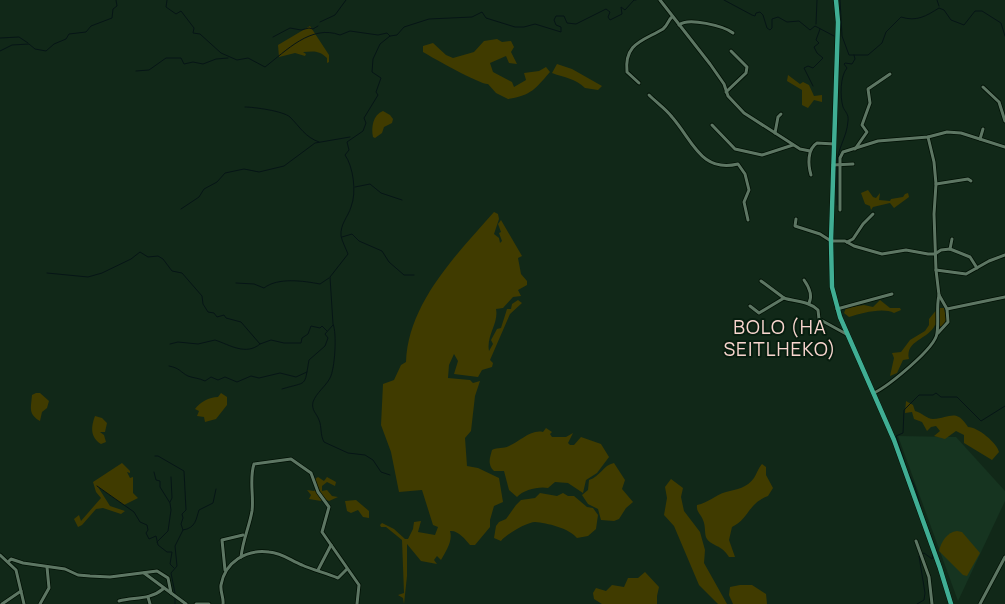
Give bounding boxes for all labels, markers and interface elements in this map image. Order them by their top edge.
district label: BOLO (HA SEITLHEKO) [723,314,837,362]

